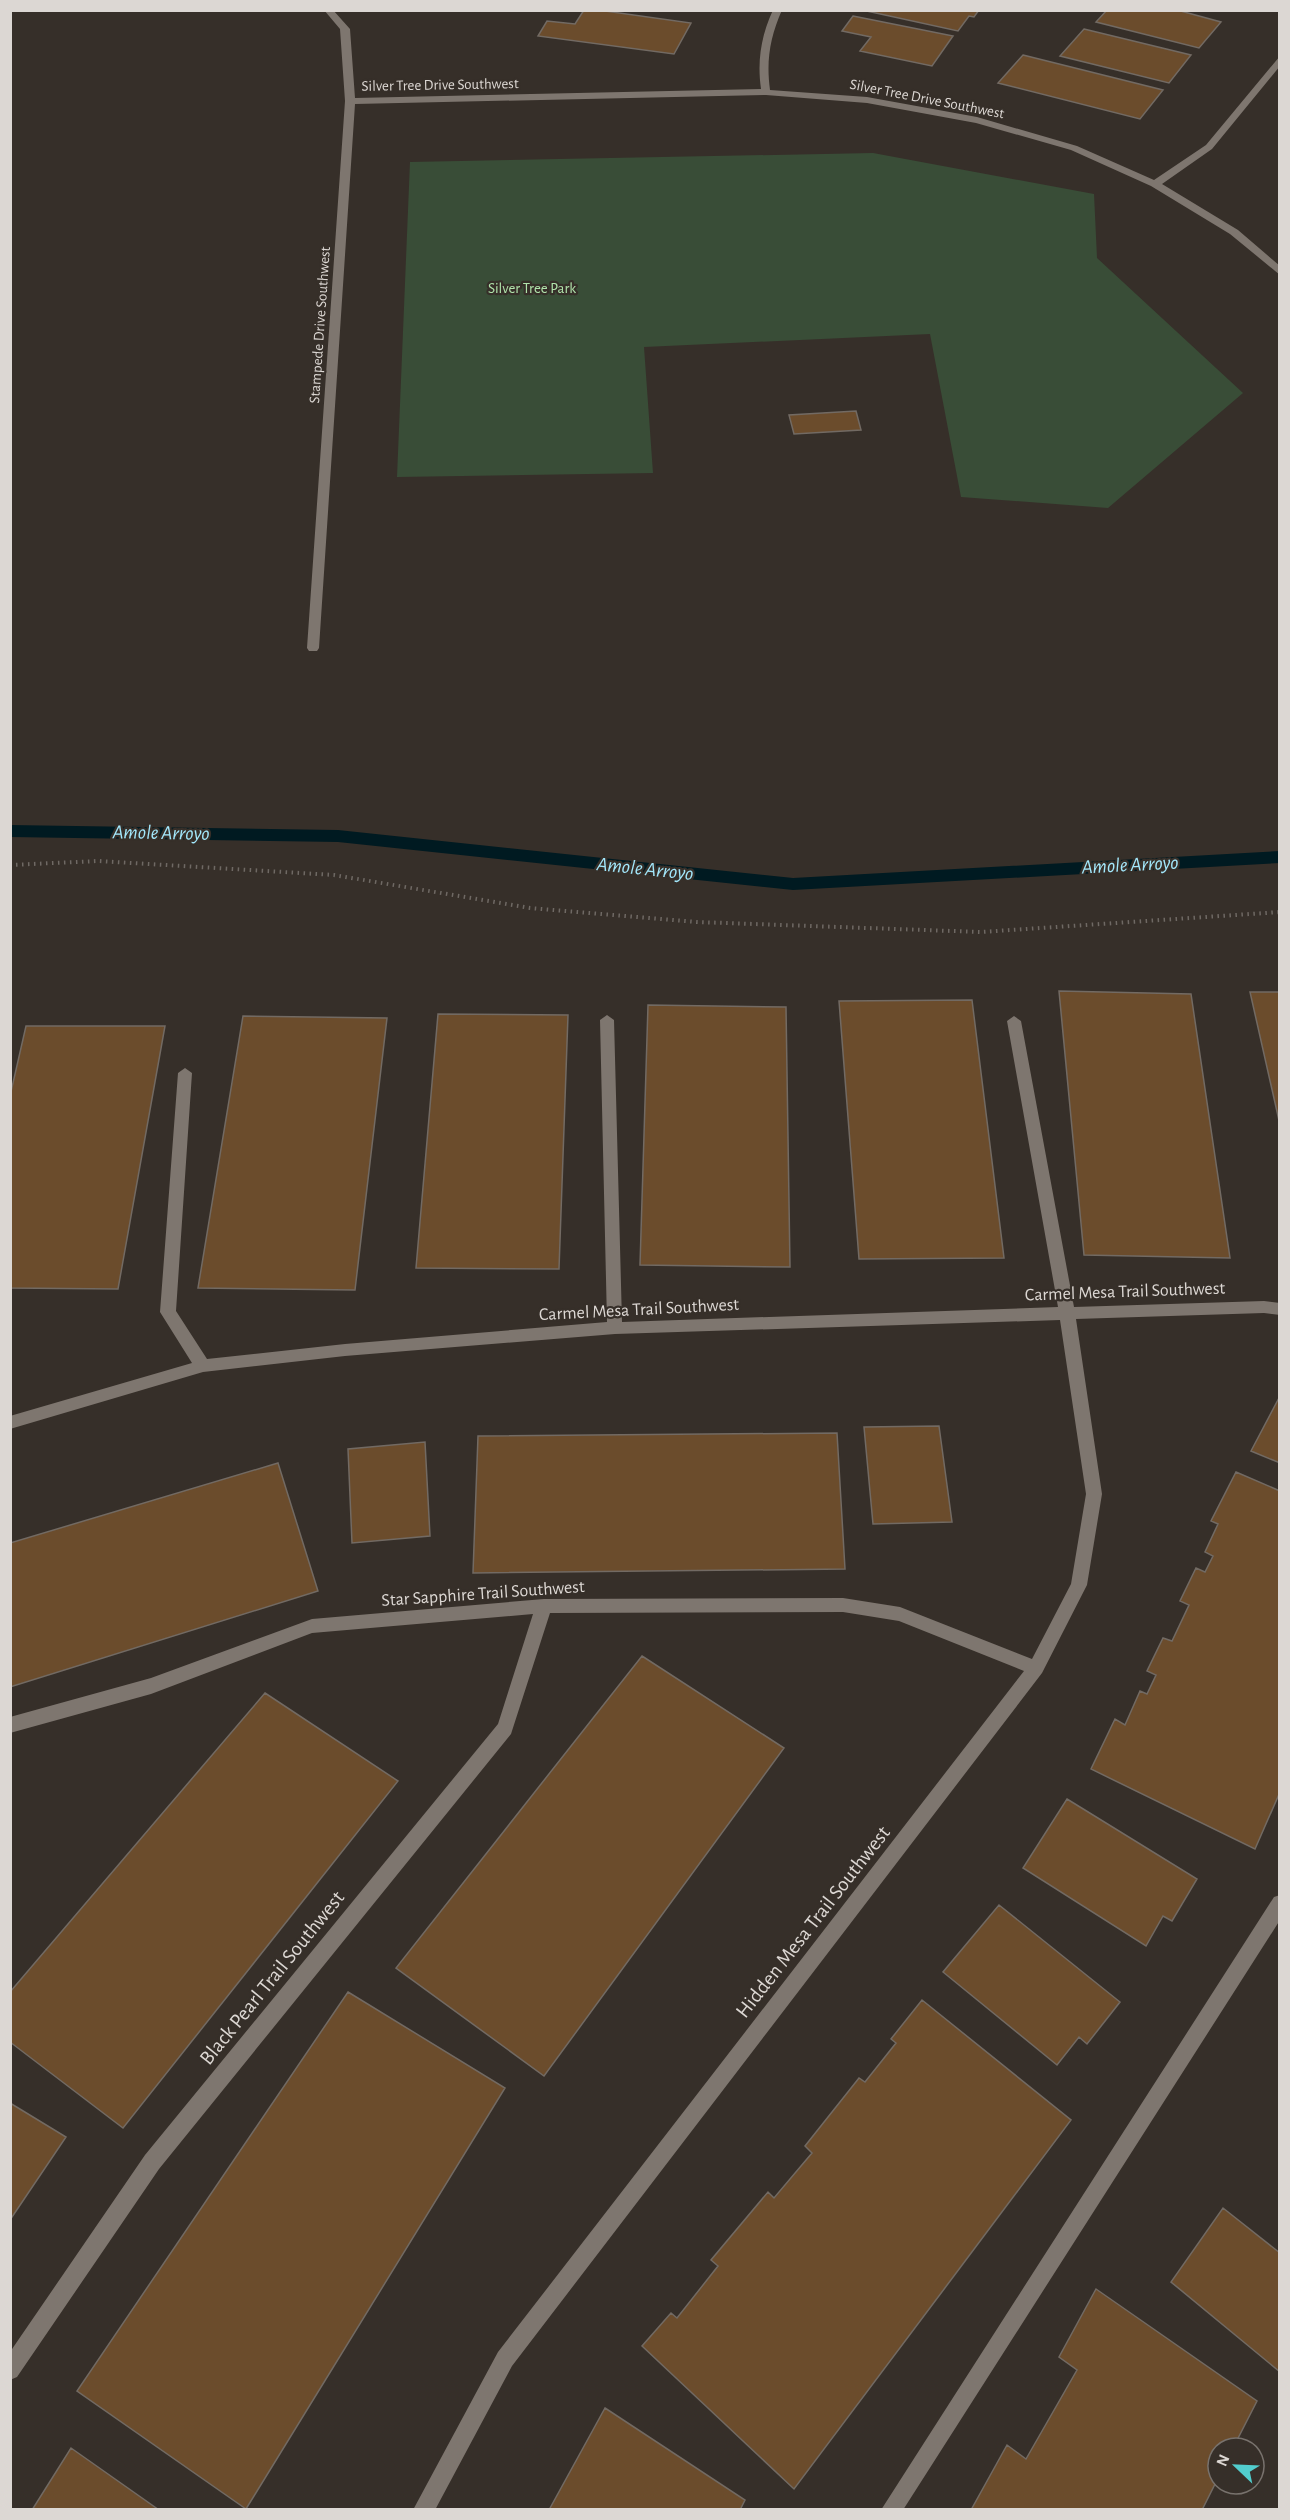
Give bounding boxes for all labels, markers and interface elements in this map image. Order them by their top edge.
street label: Silver Tree Drive Southwest [361,76,519,94]
street label: Silver Tree Drive Southwest [848,77,1006,121]
street label: Stampede Drive Southwest [307,246,333,404]
park label: Silver Tree Park [488,281,576,296]
water label: Amole Arroyo [111,822,210,844]
water label: Amole Arroyo [1080,852,1179,878]
water label: Amole Arroyo [595,854,694,884]
street label: Carmel Mesa Trail Southwest [1025,1279,1226,1304]
street label: Carmel Mesa Trail Southwest [538,1296,740,1324]
street label: Star Sapphire Trail Southwest [381,1578,585,1610]
street label: Hidden Mesa Trail Southwest [732,1822,894,2022]
street label: Black Pearl Trail Southwest [196,1887,349,2069]
north arrow [1206,2436,1266,2496]
text: N [1214,2452,1233,2469]

